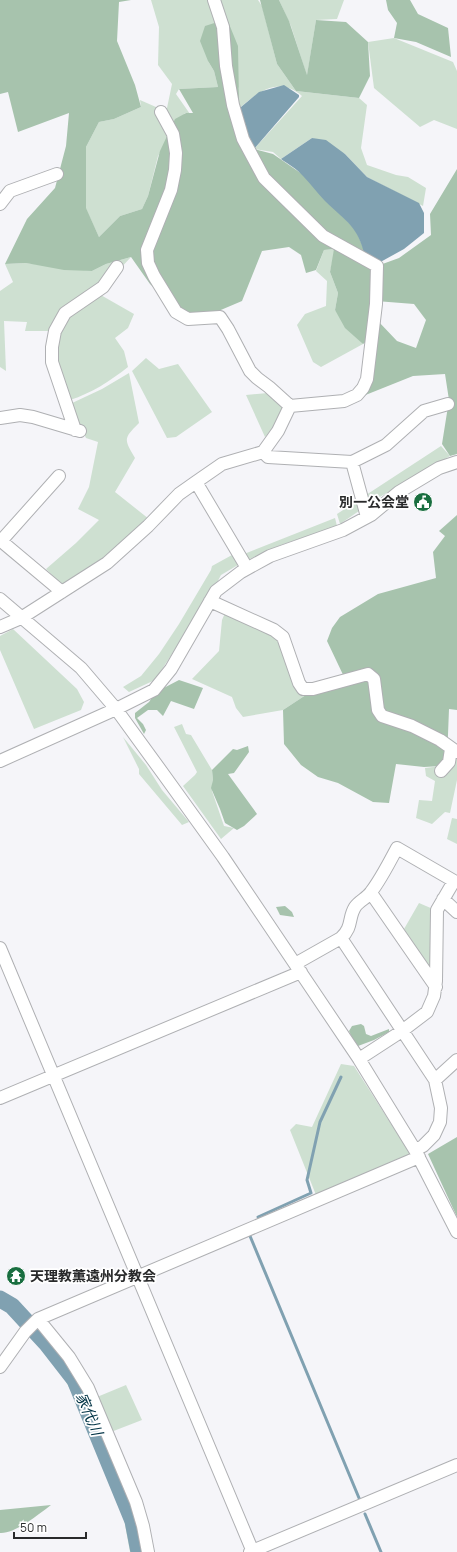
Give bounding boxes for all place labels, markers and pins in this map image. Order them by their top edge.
public building icon: 別一公会堂 [412,491,434,513]
place label: 別一公会堂 [339,492,409,511]
temple icon: 天理教薫遠州分教会 [5,1265,27,1287]
place label: 天理教薫遠州分教会 [30,1266,156,1285]

